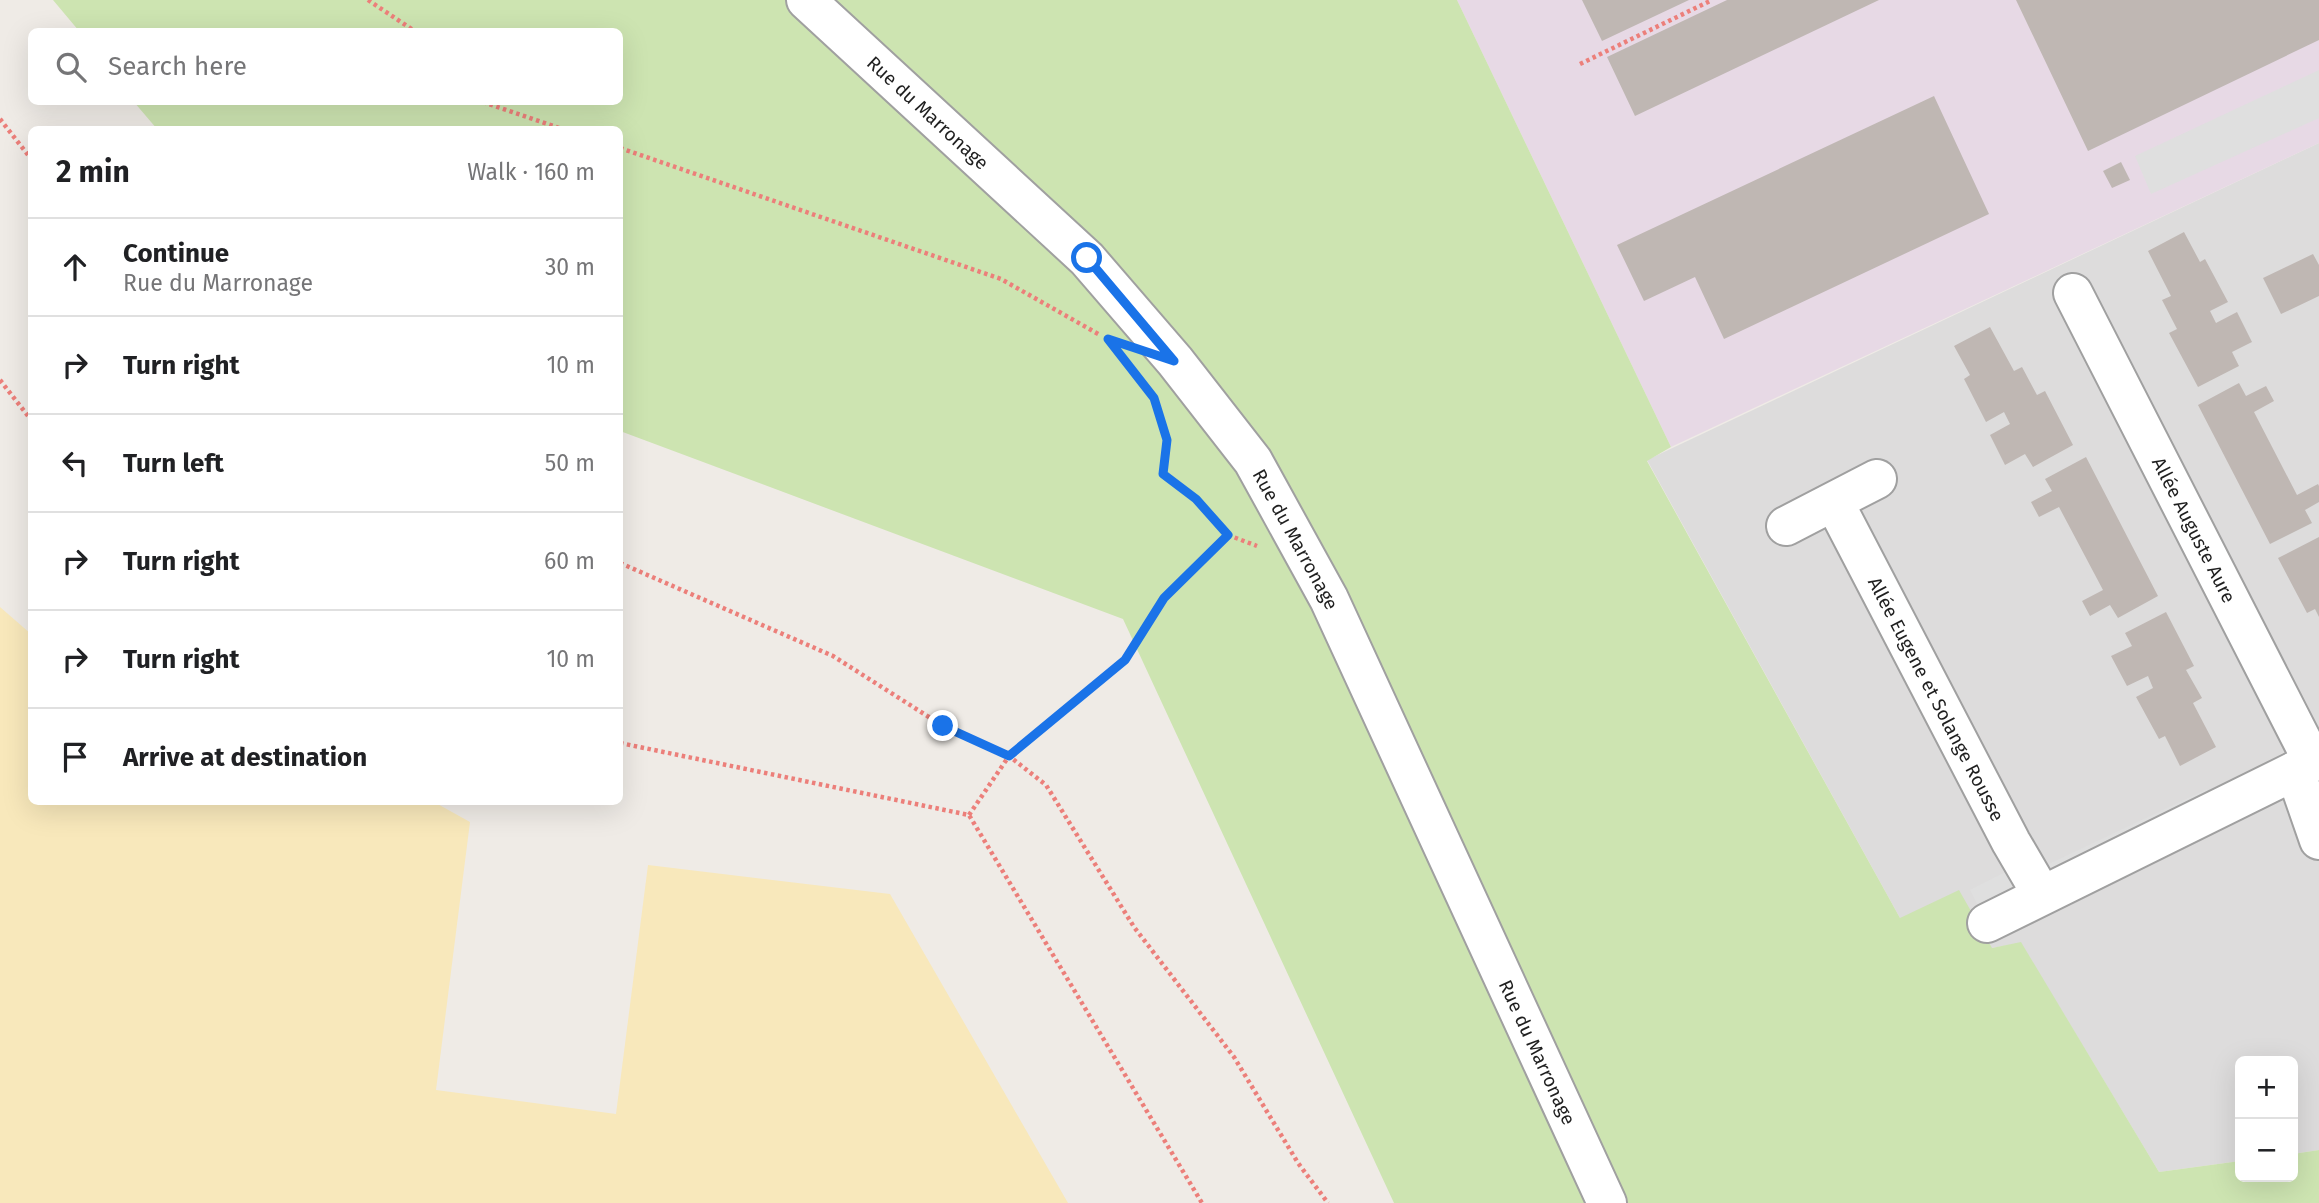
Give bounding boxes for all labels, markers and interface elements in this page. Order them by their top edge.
search box [28,28,623,105]
icon: search [52,48,90,86]
text: Search here [108,51,247,82]
street label: Rue du Marronage [862,51,993,175]
text: 2 min [56,154,130,190]
text: Walk · 160 m [467,158,595,186]
text: Continue [123,238,229,269]
route start [1071,242,1102,273]
icon: ahead [56,248,94,286]
text: 30 m [545,253,595,281]
text: Rue du Marronage [123,269,313,297]
icon: right [56,346,94,384]
text: Turn right [123,350,240,381]
text: 10 m [546,351,595,379]
icon: left [56,444,94,482]
text: Turn left [123,448,224,479]
text: 50 m [545,449,595,477]
street label: Allée Auguste Aure [2147,453,2240,607]
street label: Rue du Marronage [1248,465,1343,613]
icon: right [56,542,94,580]
text: Turn right [123,546,240,577]
text: 60 m [544,547,595,575]
street label: Allée Eugene et Solange Rousse [1863,573,2009,825]
icon: right [56,640,94,678]
text: Turn right [123,644,240,675]
text: 10 m [546,645,595,673]
route end [927,710,958,741]
icon: arrive [56,738,94,776]
text: Arrive at destination [123,742,367,773]
street label: Rue du Marronage [1494,976,1580,1128]
map controls [2235,1056,2298,1182]
button: + [2235,1056,2298,1119]
button: − [2235,1119,2298,1182]

